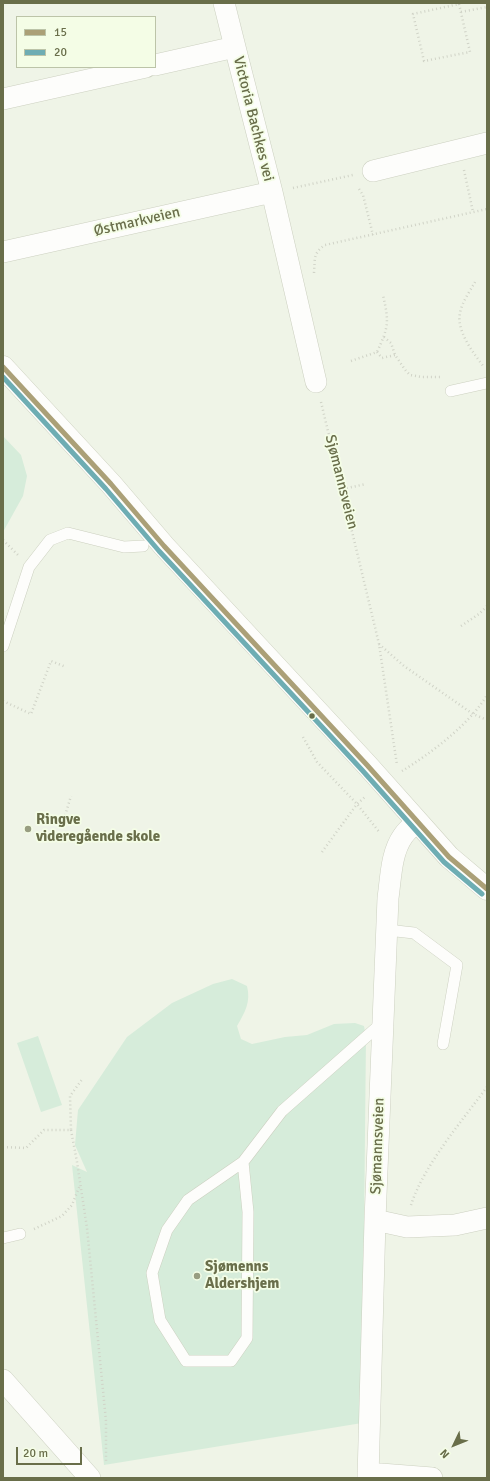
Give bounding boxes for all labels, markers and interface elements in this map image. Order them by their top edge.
legend [16,16,156,68]
text: 15 [54,25,67,40]
text: 20 [54,45,67,60]
street label: Victoria Bachkes vei [229,55,277,183]
street label: Østmarkveien [92,203,182,241]
street label: Sjømannsveien [321,433,361,531]
unlabelled marker [307,711,317,721]
place label: Ringve videregående skole [36,811,160,846]
marker: Ringve videregående skole [23,824,33,834]
street label: Sjømannsveien [367,1097,389,1195]
place label: Sjømenns Aldershjem [205,1258,279,1293]
marker: Sjømenns Aldershjem [192,1271,202,1281]
north arrow [434,1425,474,1465]
scale bar [18,1439,84,1465]
text: 20 m [23,1446,48,1461]
text: N [437,1446,452,1461]

